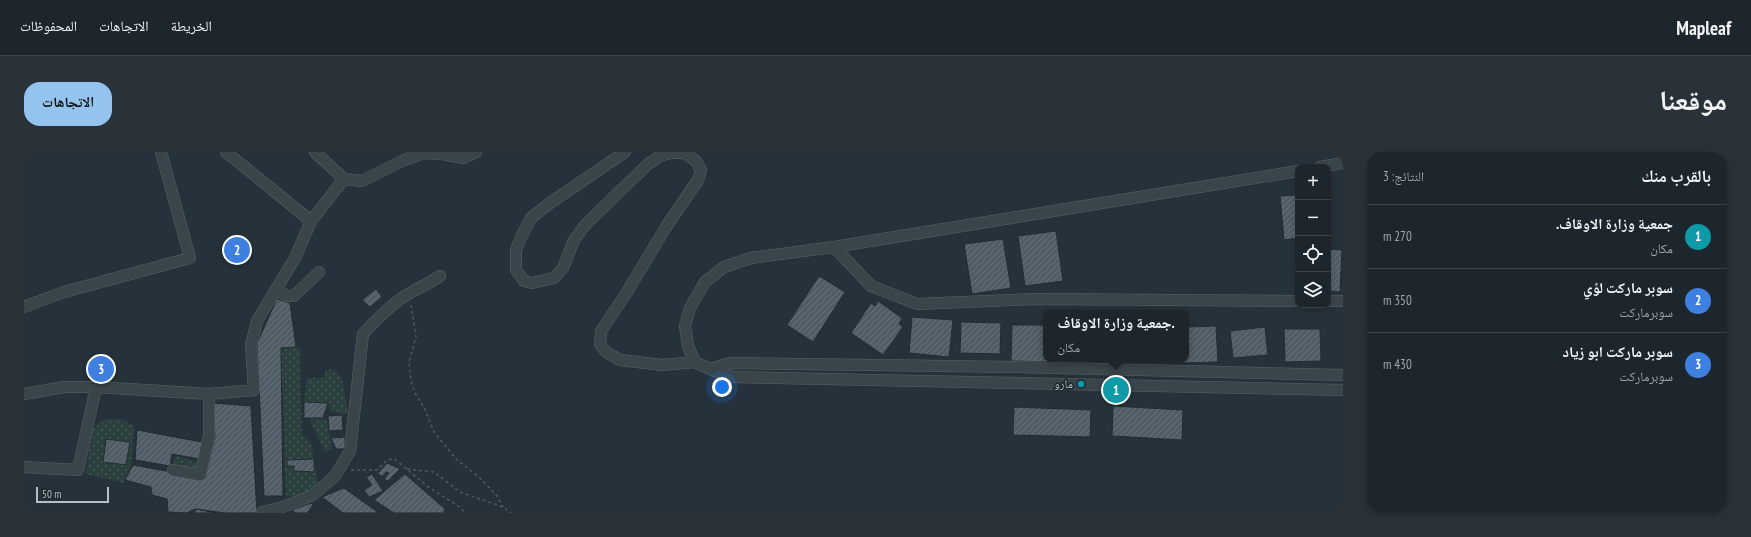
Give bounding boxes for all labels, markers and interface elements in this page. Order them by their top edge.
text: Mapleaf [1676,16,1731,40]
text: المحفوظات [20,17,77,35]
text: الاتجاهات [99,17,149,35]
text: الخريطة [171,17,212,35]
text: موقعنا [1659,81,1727,118]
button: الاتجاهات [24,82,112,126]
map controls [1295,164,1331,308]
button: + [1295,164,1331,200]
text: بالقرب منك [1641,165,1711,187]
text: النتائج: 3 [1383,168,1424,185]
button: − [1295,200,1331,236]
text: جمعية وزارة الاوقاف. [1556,214,1673,233]
text: 270 m [1383,228,1412,245]
text: 1 [1695,228,1701,245]
pin: 2 [224,235,250,265]
button: locate [1295,236,1331,272]
text: مكان [1650,240,1673,257]
button: layers [1295,272,1331,308]
text: سوبر ماركت لؤي [1583,278,1673,297]
text: 350 m [1383,292,1412,309]
text: 2 [1695,292,1701,309]
text: سوبرماركت [1619,304,1673,321]
popup [1043,310,1189,362]
text: جمعية وزارة الاوقاف. [1057,313,1175,332]
text: مكان [1057,339,1080,356]
text: سوبر ماركت ابو زياد [1563,342,1673,361]
pin: 3 [88,354,114,384]
text: 430 m [1383,356,1412,373]
text: 3 [1695,356,1701,373]
text: سوبرماركت [1619,368,1673,385]
pin: 1 [1103,375,1129,405]
place label: مارو [1054,376,1073,391]
your location [712,377,732,397]
marker: مارو [1076,379,1086,389]
scale bar [36,485,109,504]
text: 50 m [42,487,61,501]

